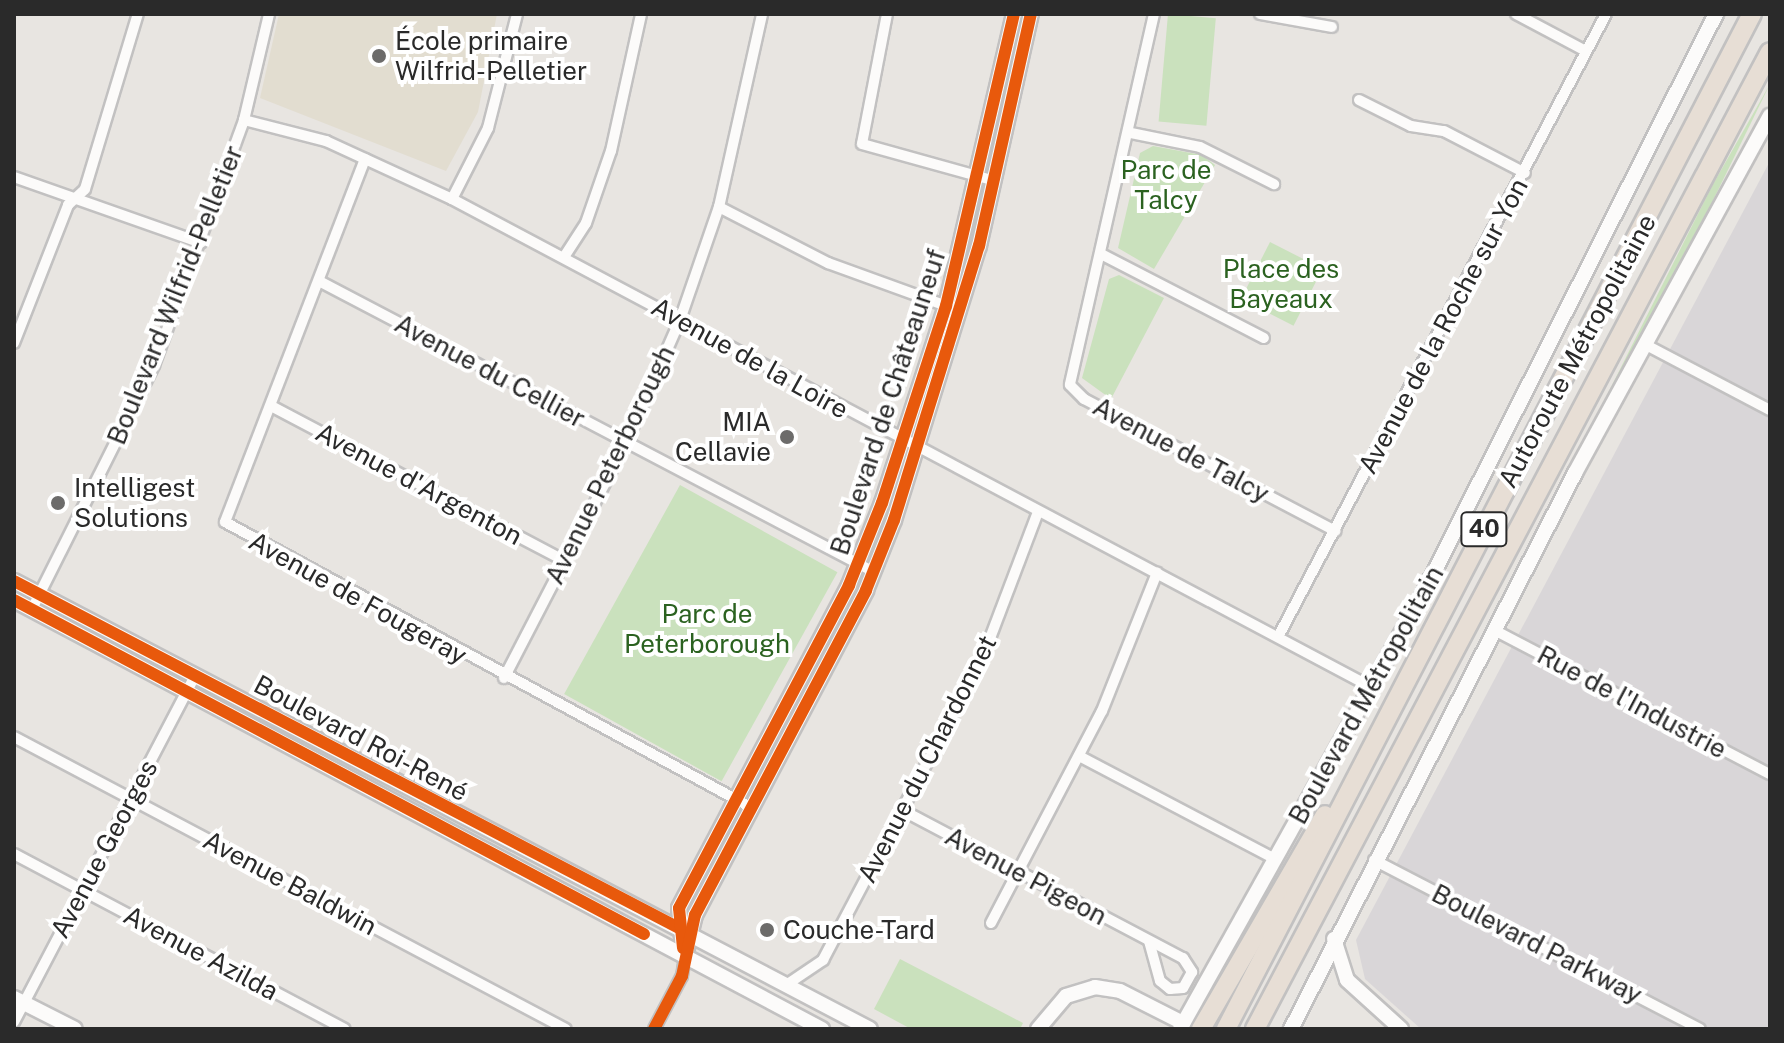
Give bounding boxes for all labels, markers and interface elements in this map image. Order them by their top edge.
place label: École primaire Wilfrid-Pelletier [395,25,587,86]
marker: École primaire Wilfrid-Pelletier [370,47,388,65]
street label: Boulevard Wilfrid-Pelletier [101,141,249,449]
park label: Parc de Talcy [1120,154,1212,216]
street label: Avenue de la Roche sur Yon [1351,172,1535,480]
street label: Autoroute Métropolitaine [1492,209,1662,493]
street label: Boulevard de Châteauneuf [824,245,952,559]
park label: Place des Bayeaux [1222,253,1340,314]
street label: Avenue de la Loire [646,291,854,425]
street label: Avenue du Cellier [389,308,591,434]
street label: Avenue Peterborough [539,341,681,589]
street label: Avenue de Talcy [1087,390,1275,510]
place label: MIA Cellavie [675,406,771,468]
street label: Avenue d'Argenton [310,416,528,552]
marker: MIA Cellavie [778,428,796,446]
place label: Intelligest Solutions [74,472,195,534]
marker: Intelligest Solutions [49,494,67,512]
road number: 40 [1460,509,1508,549]
street label: Avenue de Fougeray [243,525,473,671]
street label: Boulevard Métropolitain [1282,561,1450,829]
park label: Parc de Peterborough [624,598,790,660]
street label: Avenue du Chardonnet [851,630,1003,888]
street label: Rue de l'Industrie [1532,639,1732,765]
street label: Boulevard Roi-René [249,668,473,808]
street label: Avenue Georges [44,755,164,943]
street label: Avenue Pigeon [940,820,1112,932]
street label: Avenue Baldwin [198,824,382,942]
street label: Boulevard Parkway [1427,878,1647,1010]
street label: Avenue Azilda [118,899,284,1007]
place label: Couche-Tard [783,914,935,946]
marker: Couche-Tard [758,921,776,939]

